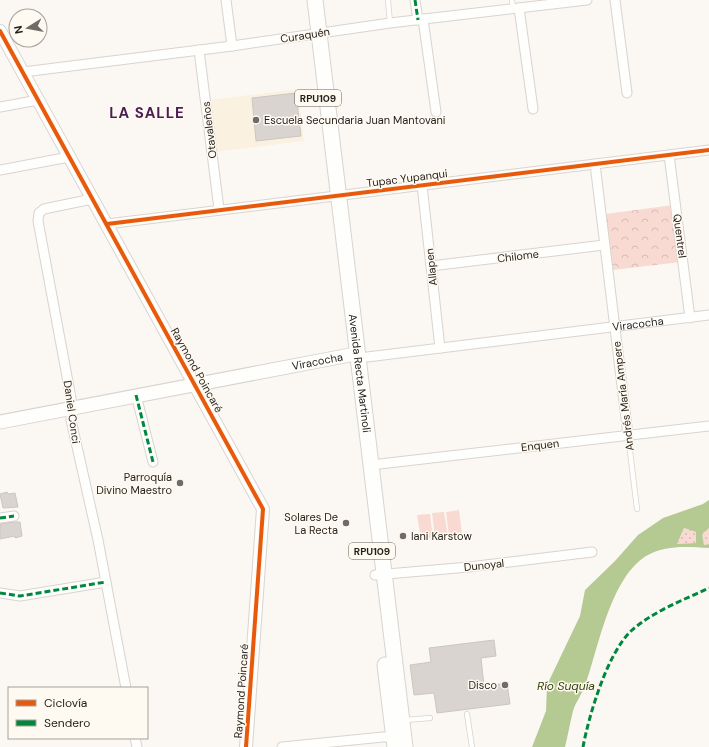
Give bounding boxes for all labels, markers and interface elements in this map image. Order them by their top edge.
north arrow [8,8,48,48]
street label: Curaquén [279,24,331,46]
text: N [11,25,26,35]
road number: RPU109 [295,90,341,106]
street label: Otavaleños [199,101,219,159]
district label: LA SALLE [109,103,185,123]
place label: Escuela Secundaria Juan Mantovani [264,113,445,127]
marker: Escuela Secundaria Juan Mantovani [251,115,261,125]
street label: Tupac Yupanqui [366,166,448,190]
street label: Quentrel [670,213,690,259]
street label: Chilome [496,246,540,266]
street label: Allapen [422,248,440,286]
street label: Avenida Recta Martinoli [346,313,374,433]
street label: Viracocha [611,314,664,334]
street label: Raymond Poincaré [168,325,226,415]
street label: Andrés María Ampere [609,341,637,451]
street label: Viracocha [291,350,344,373]
street label: Daniel Conci [61,379,83,445]
street label: Enquen [520,436,560,454]
place label: Parroquía Divino Maestro [96,470,172,497]
marker: Parroquía Divino Maestro [175,478,185,488]
place label: Solares De La Recta [284,510,338,537]
marker: Solares De La Recta [341,518,351,528]
place label: Iani Karstow [411,529,472,543]
marker: Iani Karstow [398,531,408,541]
road number: RPU109 [349,543,395,559]
street label: Dunoyal [463,556,505,574]
street label: Raymond Poincaré [231,643,251,739]
place label: Disco [468,678,497,692]
water label: Río Suquía [537,678,595,694]
marker: Disco [500,680,510,690]
legend [8,687,148,739]
text: Ciclovía [44,695,87,711]
text: Sendero [44,715,90,731]

